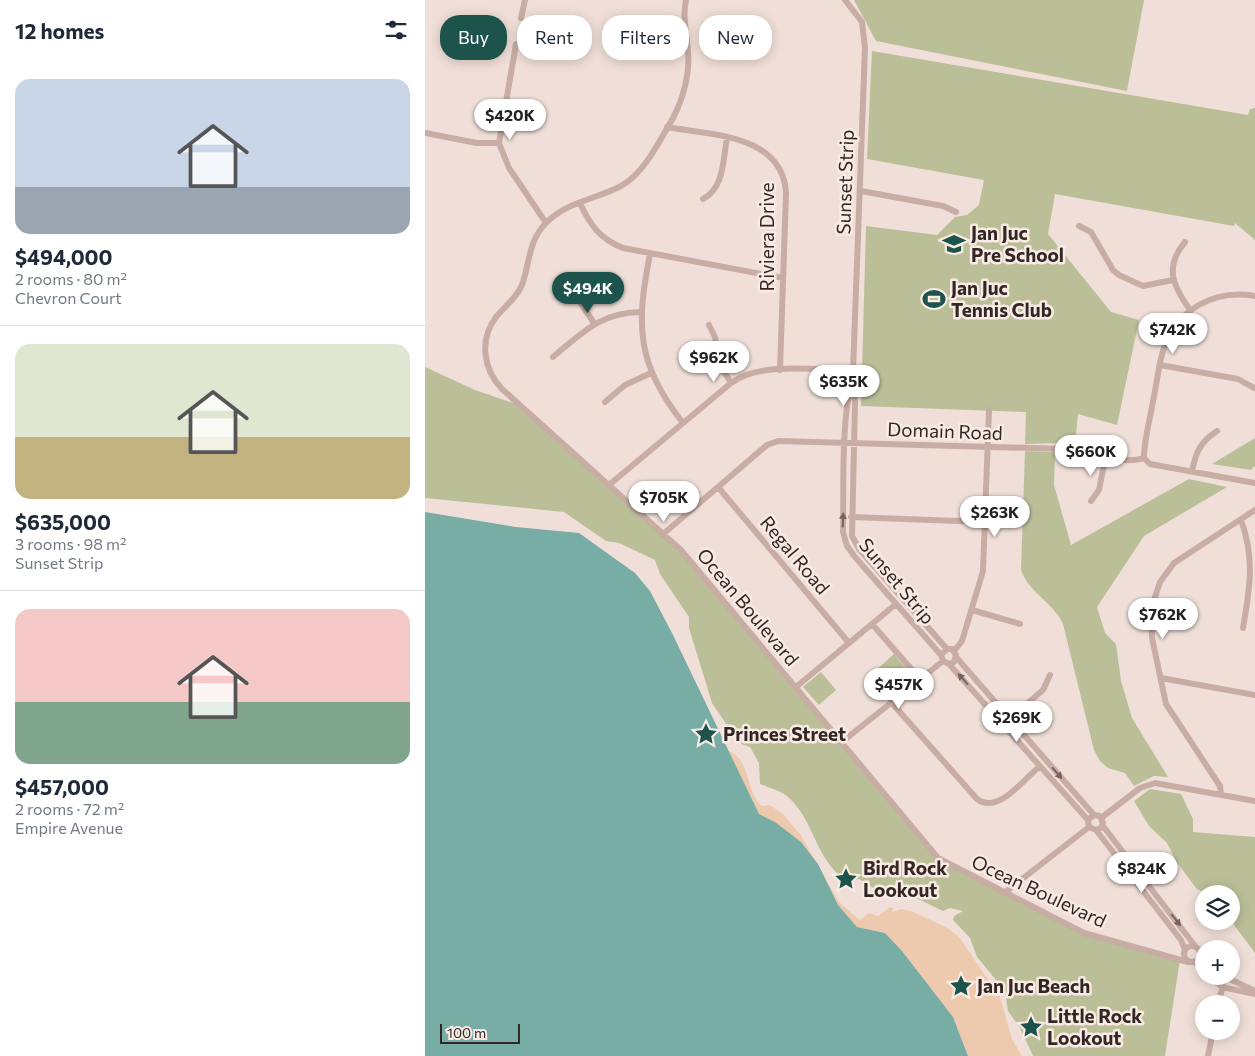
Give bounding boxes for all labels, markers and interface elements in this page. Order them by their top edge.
chip: Buy [440,15,507,60]
chip: Rent [517,15,592,60]
chip: Filters [602,15,689,60]
chip: New [699,15,772,60]
icon: filters [382,16,410,44]
text: 12 homes [15,18,104,43]
pin: $420K [475,98,545,141]
text: $420K [485,105,535,124]
icon: home [168,111,258,201]
street label: Sunset Strip [831,129,858,235]
street label: Riviera Drive [755,182,778,292]
place label: Jan Juc Pre School [971,221,1064,266]
school or university icon: Jan Juc Pre School [941,231,967,257]
text: $494,000 [15,244,113,269]
text: 2 rooms · 80 m² [15,269,127,288]
pin: $494K [553,272,623,314]
place label: Jan Juc Tennis Club [951,276,1052,321]
text: $494K [563,278,613,297]
sports icon: Jan Juc Tennis Club [921,286,947,312]
text: Chevron Court [15,288,122,307]
pin: $742K [1138,312,1208,355]
text: $742K [1150,319,1197,338]
pin: $962K [679,340,749,383]
text: $962K [689,347,739,366]
pin: $635K [809,364,879,407]
text: $635K [820,371,868,390]
icon: home [168,377,258,467]
street label: Domain Road [887,417,1003,444]
pin: $660K [1056,434,1126,477]
text: $660K [1066,441,1116,460]
pin: $705K [629,480,699,523]
text: $705K [639,487,689,506]
pin: $263K [960,496,1030,538]
text: $263K [971,502,1019,521]
text: $635,000 [15,509,111,534]
street label: Regal Road [756,511,835,598]
one-way arrow [839,511,847,527]
street label: Sunset Strip [855,533,940,628]
text: 3 rooms · 98 m² [15,534,126,553]
street label: Ocean Boulevard [693,543,804,670]
text: Sunset Strip [15,553,103,572]
pin: $762K [1128,598,1198,640]
text: $762K [1139,604,1187,623]
icon: home [168,642,258,732]
pin: $457K [864,668,934,710]
one-way arrow [957,673,969,685]
text: $457K [875,674,923,693]
pin: $269K [982,700,1052,743]
text: $269K [993,707,1041,726]
place icon: Princes Street [693,721,719,747]
place label: Princes Street [723,722,846,745]
one-way arrow [1052,766,1063,779]
text: $457,000 [15,774,109,799]
text: 2 rooms · 72 m² [15,799,124,818]
text: Empire Avenue [15,818,123,837]
street label: Ocean Boulevard [968,849,1110,932]
pin: $824K [1107,852,1177,894]
place label: Bird Rock Lookout [863,856,947,901]
text: $824K [1118,858,1166,877]
place icon: Bird Rock Lookout [833,866,859,892]
map controls [1195,885,1240,1040]
button: layers [1195,885,1240,930]
one-way arrow [1170,913,1181,926]
button: + [1195,940,1240,985]
place icon: Jan Juc Beach [948,973,974,999]
place label: Jan Juc Beach [977,974,1090,997]
button: − [1195,995,1240,1040]
place label: Little Rock Lookout [1047,1004,1142,1049]
place icon: Little Rock Lookout [1018,1014,1044,1040]
scale bar [440,1021,520,1044]
text: 100 m [447,1024,486,1041]

